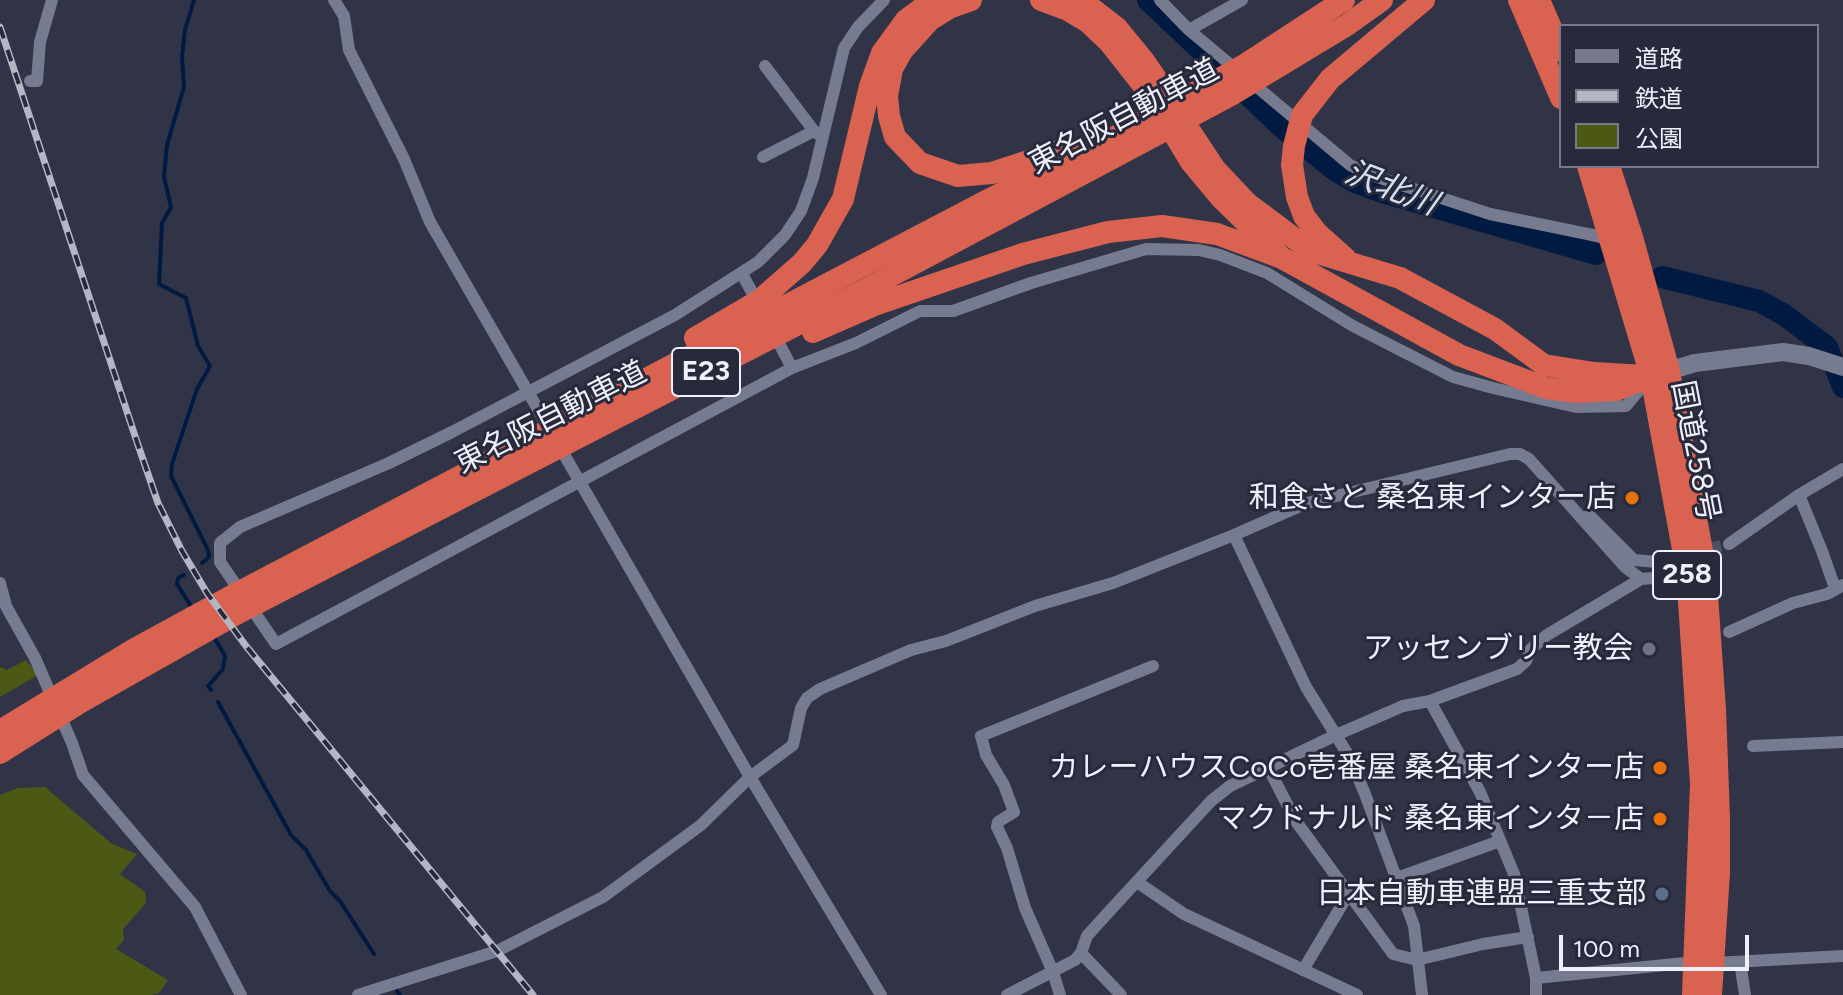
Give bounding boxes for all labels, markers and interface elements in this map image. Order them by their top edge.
legend [1559,24,1819,168]
text: 道路 [1635,44,1683,73]
street label: 東名阪自動車道 [1023,52,1225,182]
text: 鉄道 [1635,84,1683,113]
text: 公園 [1635,124,1683,153]
water label: 沢北川 [1339,154,1443,224]
road number: E23 [672,348,740,396]
street label: 東名阪自動車道 [449,354,653,482]
street label: 国道258号 [1664,378,1726,524]
place label: 和食さと 桑名東インター店 [1249,480,1616,516]
marker: 和食さと 桑名東インター店 [1623,489,1641,507]
road number: 258 [1653,551,1721,599]
place label: アッセンブリー教会 [1363,631,1633,667]
marker: アッセンブリー教会 [1640,640,1658,658]
place label: カレーハウスCoCo壱番屋 桑名東インター店 [1049,750,1644,786]
marker: カレーハウスCoCo壱番屋 桑名東インター店 [1651,759,1669,777]
place label: マクドナルド 桑名東インタ－店 [1217,801,1644,837]
marker: マクドナルド 桑名東インタ－店 [1651,810,1669,828]
place label: 日本自動車連盟三重支部 [1316,876,1646,912]
marker: 日本自動車連盟三重支部 [1653,885,1671,903]
scale bar [1563,919,1753,969]
text: 100 m [1573,934,1640,963]

